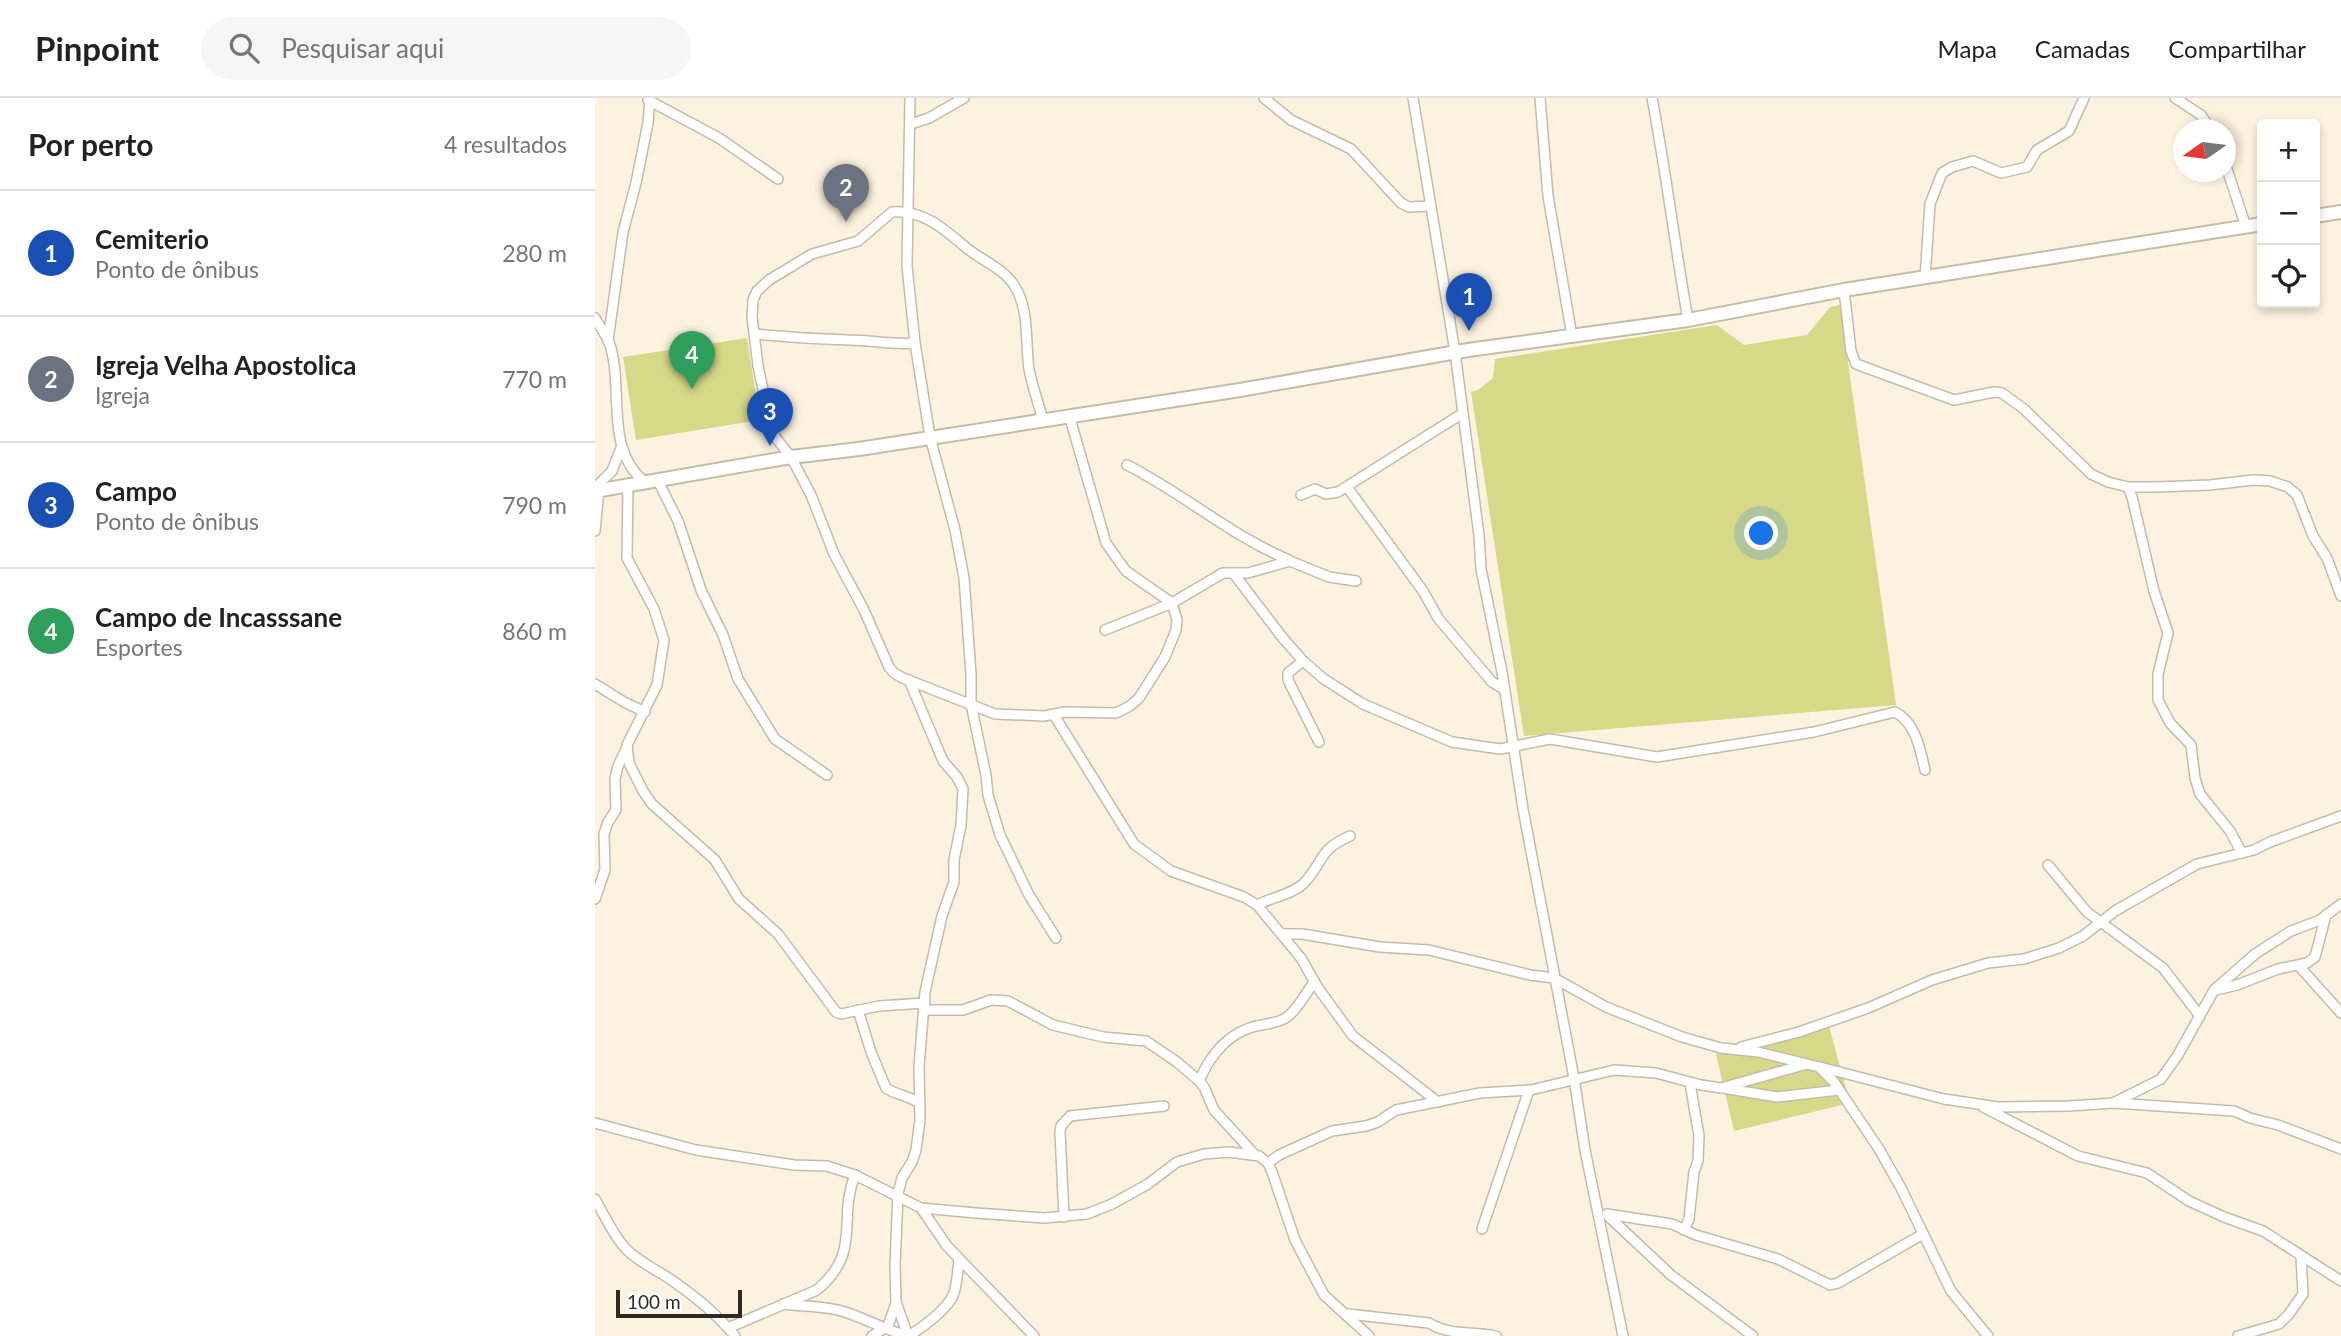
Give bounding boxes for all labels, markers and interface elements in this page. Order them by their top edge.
search box [201,17,691,80]
text: Pinpoint [35,28,159,68]
icon: search [225,29,263,67]
text: Pesquisar aqui [281,32,444,64]
text: Mapa [1938,34,1997,63]
text: Camadas [2035,34,2130,63]
text: Compartilhar [2168,34,2306,63]
north arrow [2173,119,2236,182]
map controls [2257,119,2320,308]
button: + [2257,119,2320,182]
text: Por perto [28,126,153,162]
text: 4 resultados [444,130,567,158]
pin: 2 [823,164,869,222]
button: − [2257,182,2320,245]
text: Cemiterio [95,223,209,255]
text: 1 [44,239,58,267]
text: 280 m [502,239,567,267]
button: locate [2257,245,2320,308]
text: Ponto de ônibus [95,255,259,283]
pin: 1 [1446,273,1492,331]
pin: 4 [669,331,715,389]
text: Igreja Velha Apostolica [95,349,356,381]
text: 2 [44,365,58,393]
text: 770 m [502,365,567,393]
text: Igreja [95,381,150,409]
pin: 3 [747,388,793,446]
text: Campo [95,475,177,507]
text: 3 [44,491,58,519]
text: 790 m [502,491,567,519]
text: Ponto de ônibus [95,507,259,535]
your location [1744,516,1778,550]
text: Campo de Incasssane [95,601,342,633]
text: 4 [44,617,58,645]
text: 860 m [502,617,567,645]
text: Esportes [95,633,183,661]
scale bar [616,1287,742,1319]
text: 100 m [627,1290,681,1313]

